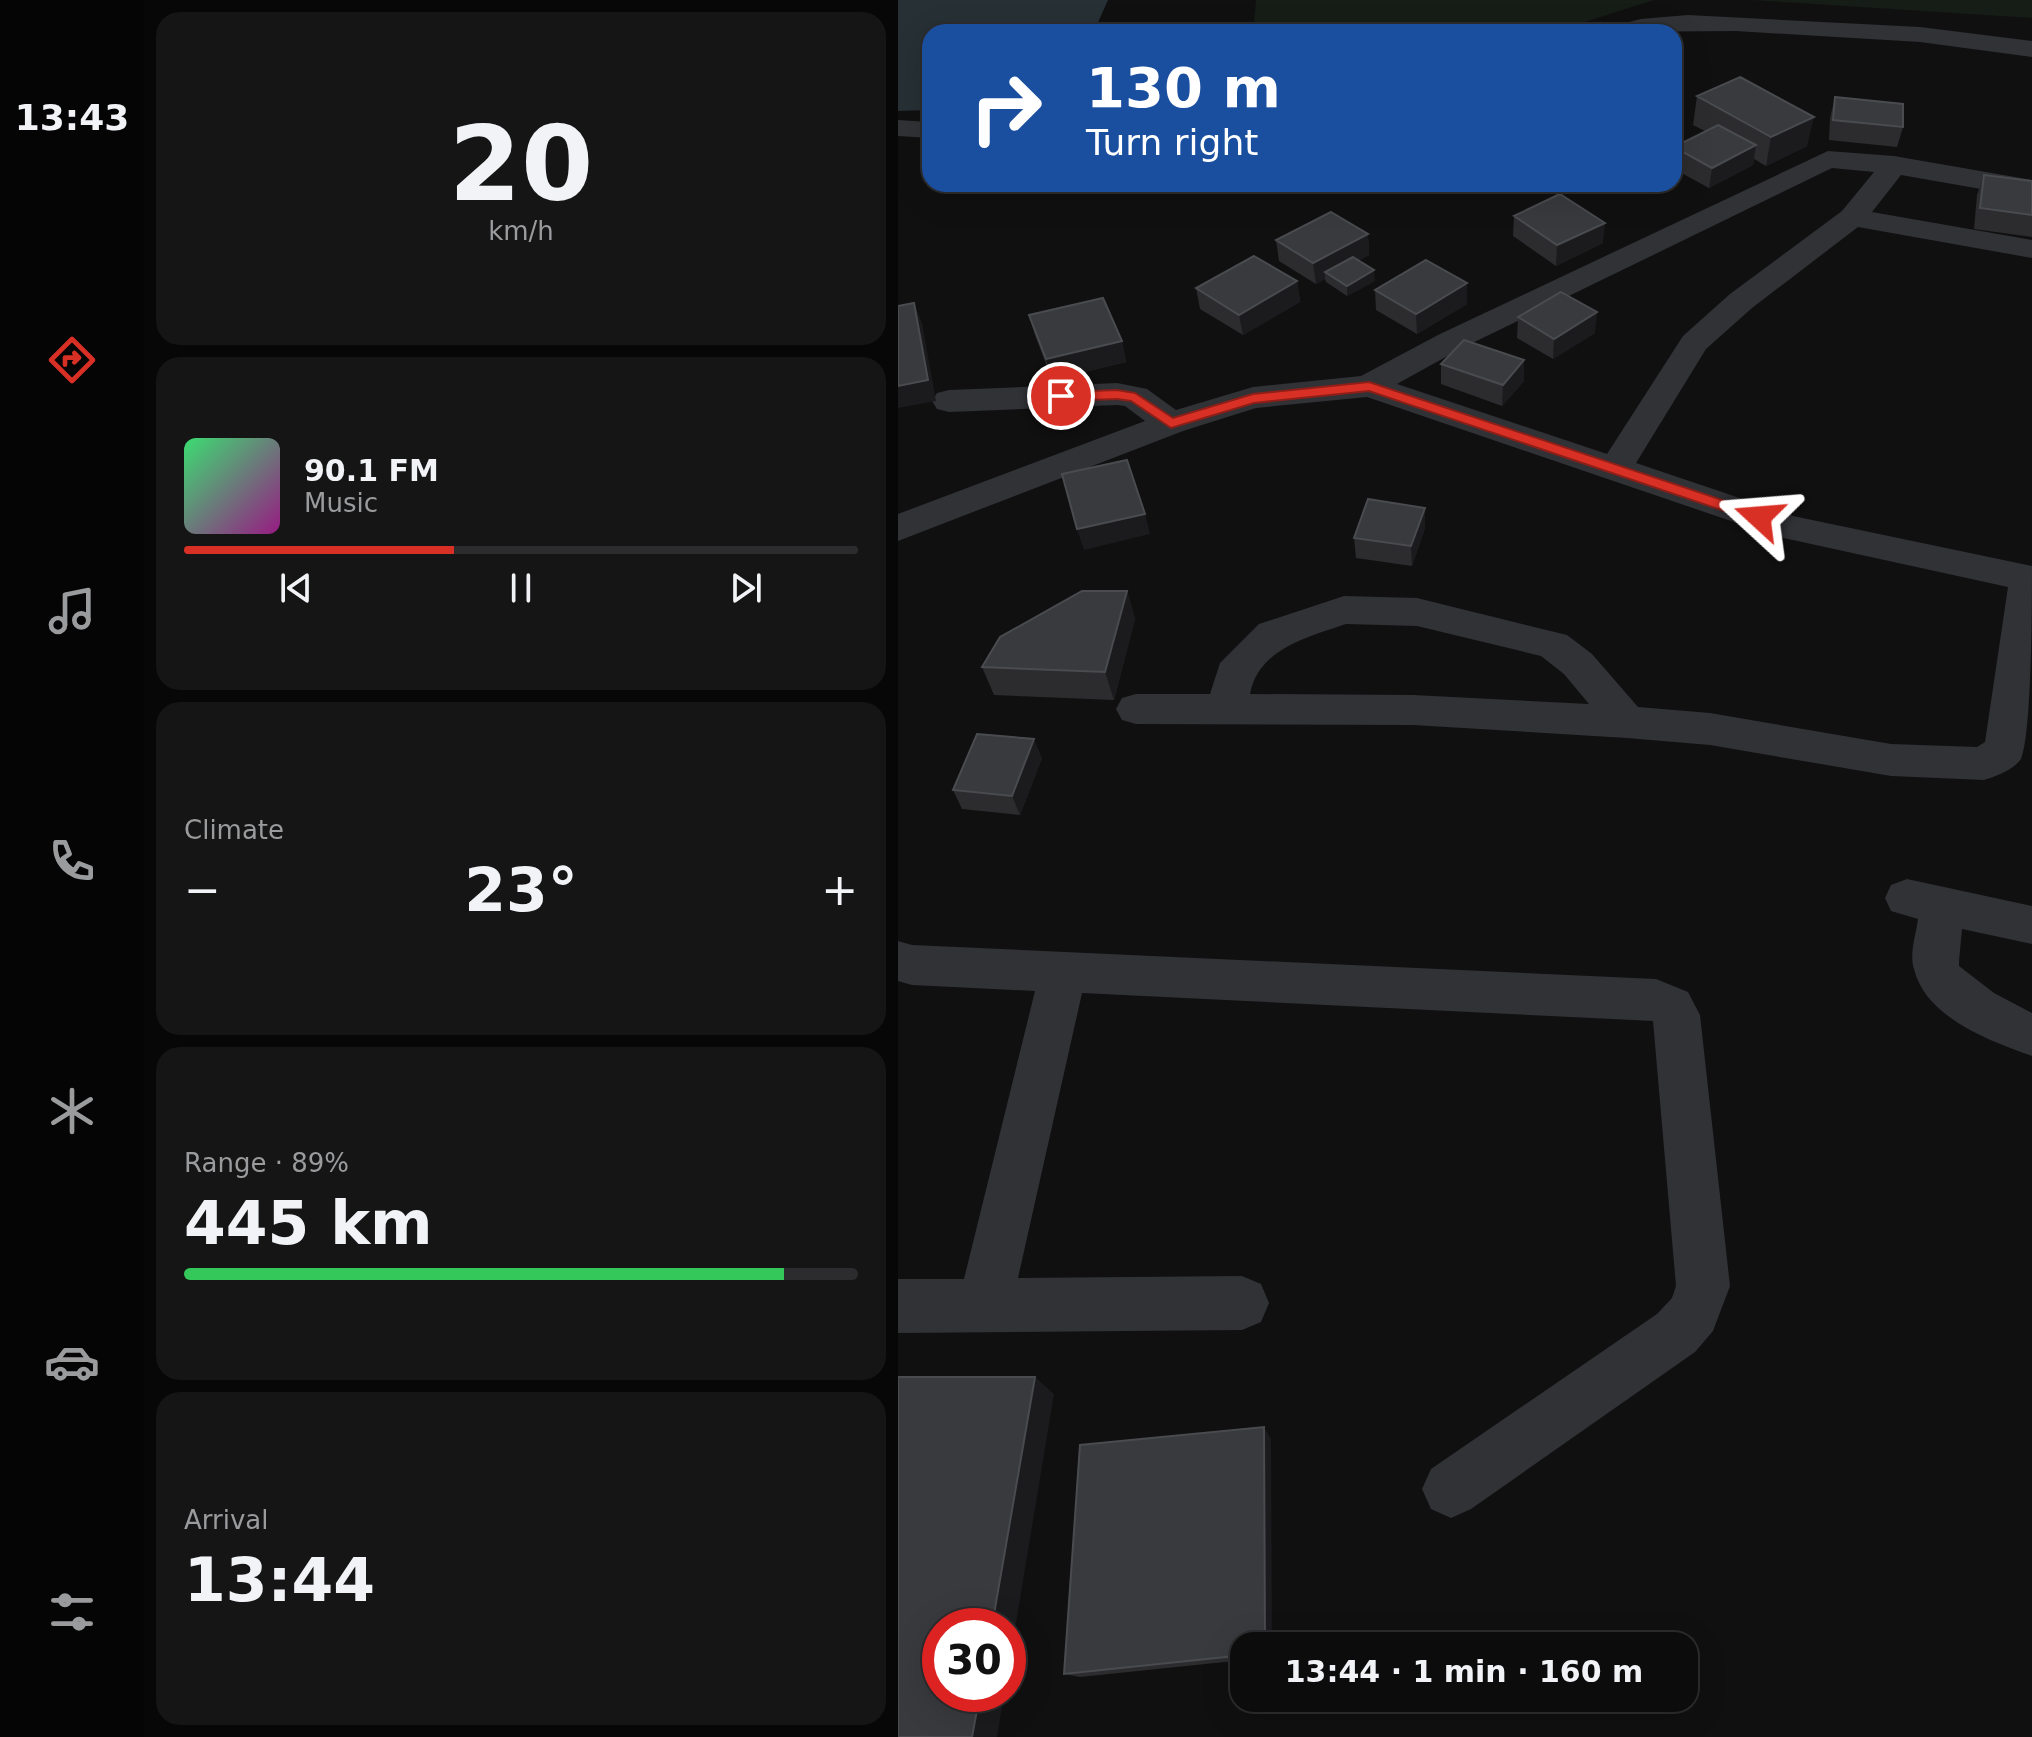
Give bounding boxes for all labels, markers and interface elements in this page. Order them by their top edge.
text: 130 m [1086,55,1281,120]
icon: right [954,56,1058,160]
text: 13:43 [15,97,129,138]
text: 20 [449,103,593,225]
text: Turn right [1086,122,1258,163]
text: km/h [488,216,554,246]
icon: directions [44,332,100,388]
pin [1027,362,1095,430]
icon: arrive [1039,374,1083,418]
text: 90.1 FM [304,453,439,488]
position arrow [1717,475,1801,559]
text: Music [304,488,378,518]
icon: previous [274,566,318,610]
icon: pause [499,566,543,610]
icon: next [724,566,768,610]
icon: music [44,583,100,639]
text: Climate [184,815,284,845]
icon: phone [44,833,100,889]
text: 23° [464,855,578,925]
text: − [184,864,221,915]
text: + [821,864,858,915]
icon: climate [44,1083,100,1139]
text: Range · 89% [184,1148,349,1178]
text: 445 km [184,1188,433,1258]
icon: car [44,1334,100,1390]
text: Arrival [184,1505,268,1535]
text: 13:44 [184,1545,375,1615]
icon: filters [44,1584,100,1640]
speed limit sign: 30 [922,1608,1026,1712]
text: 13:44 · 1 min · 160 m [1285,1654,1643,1689]

